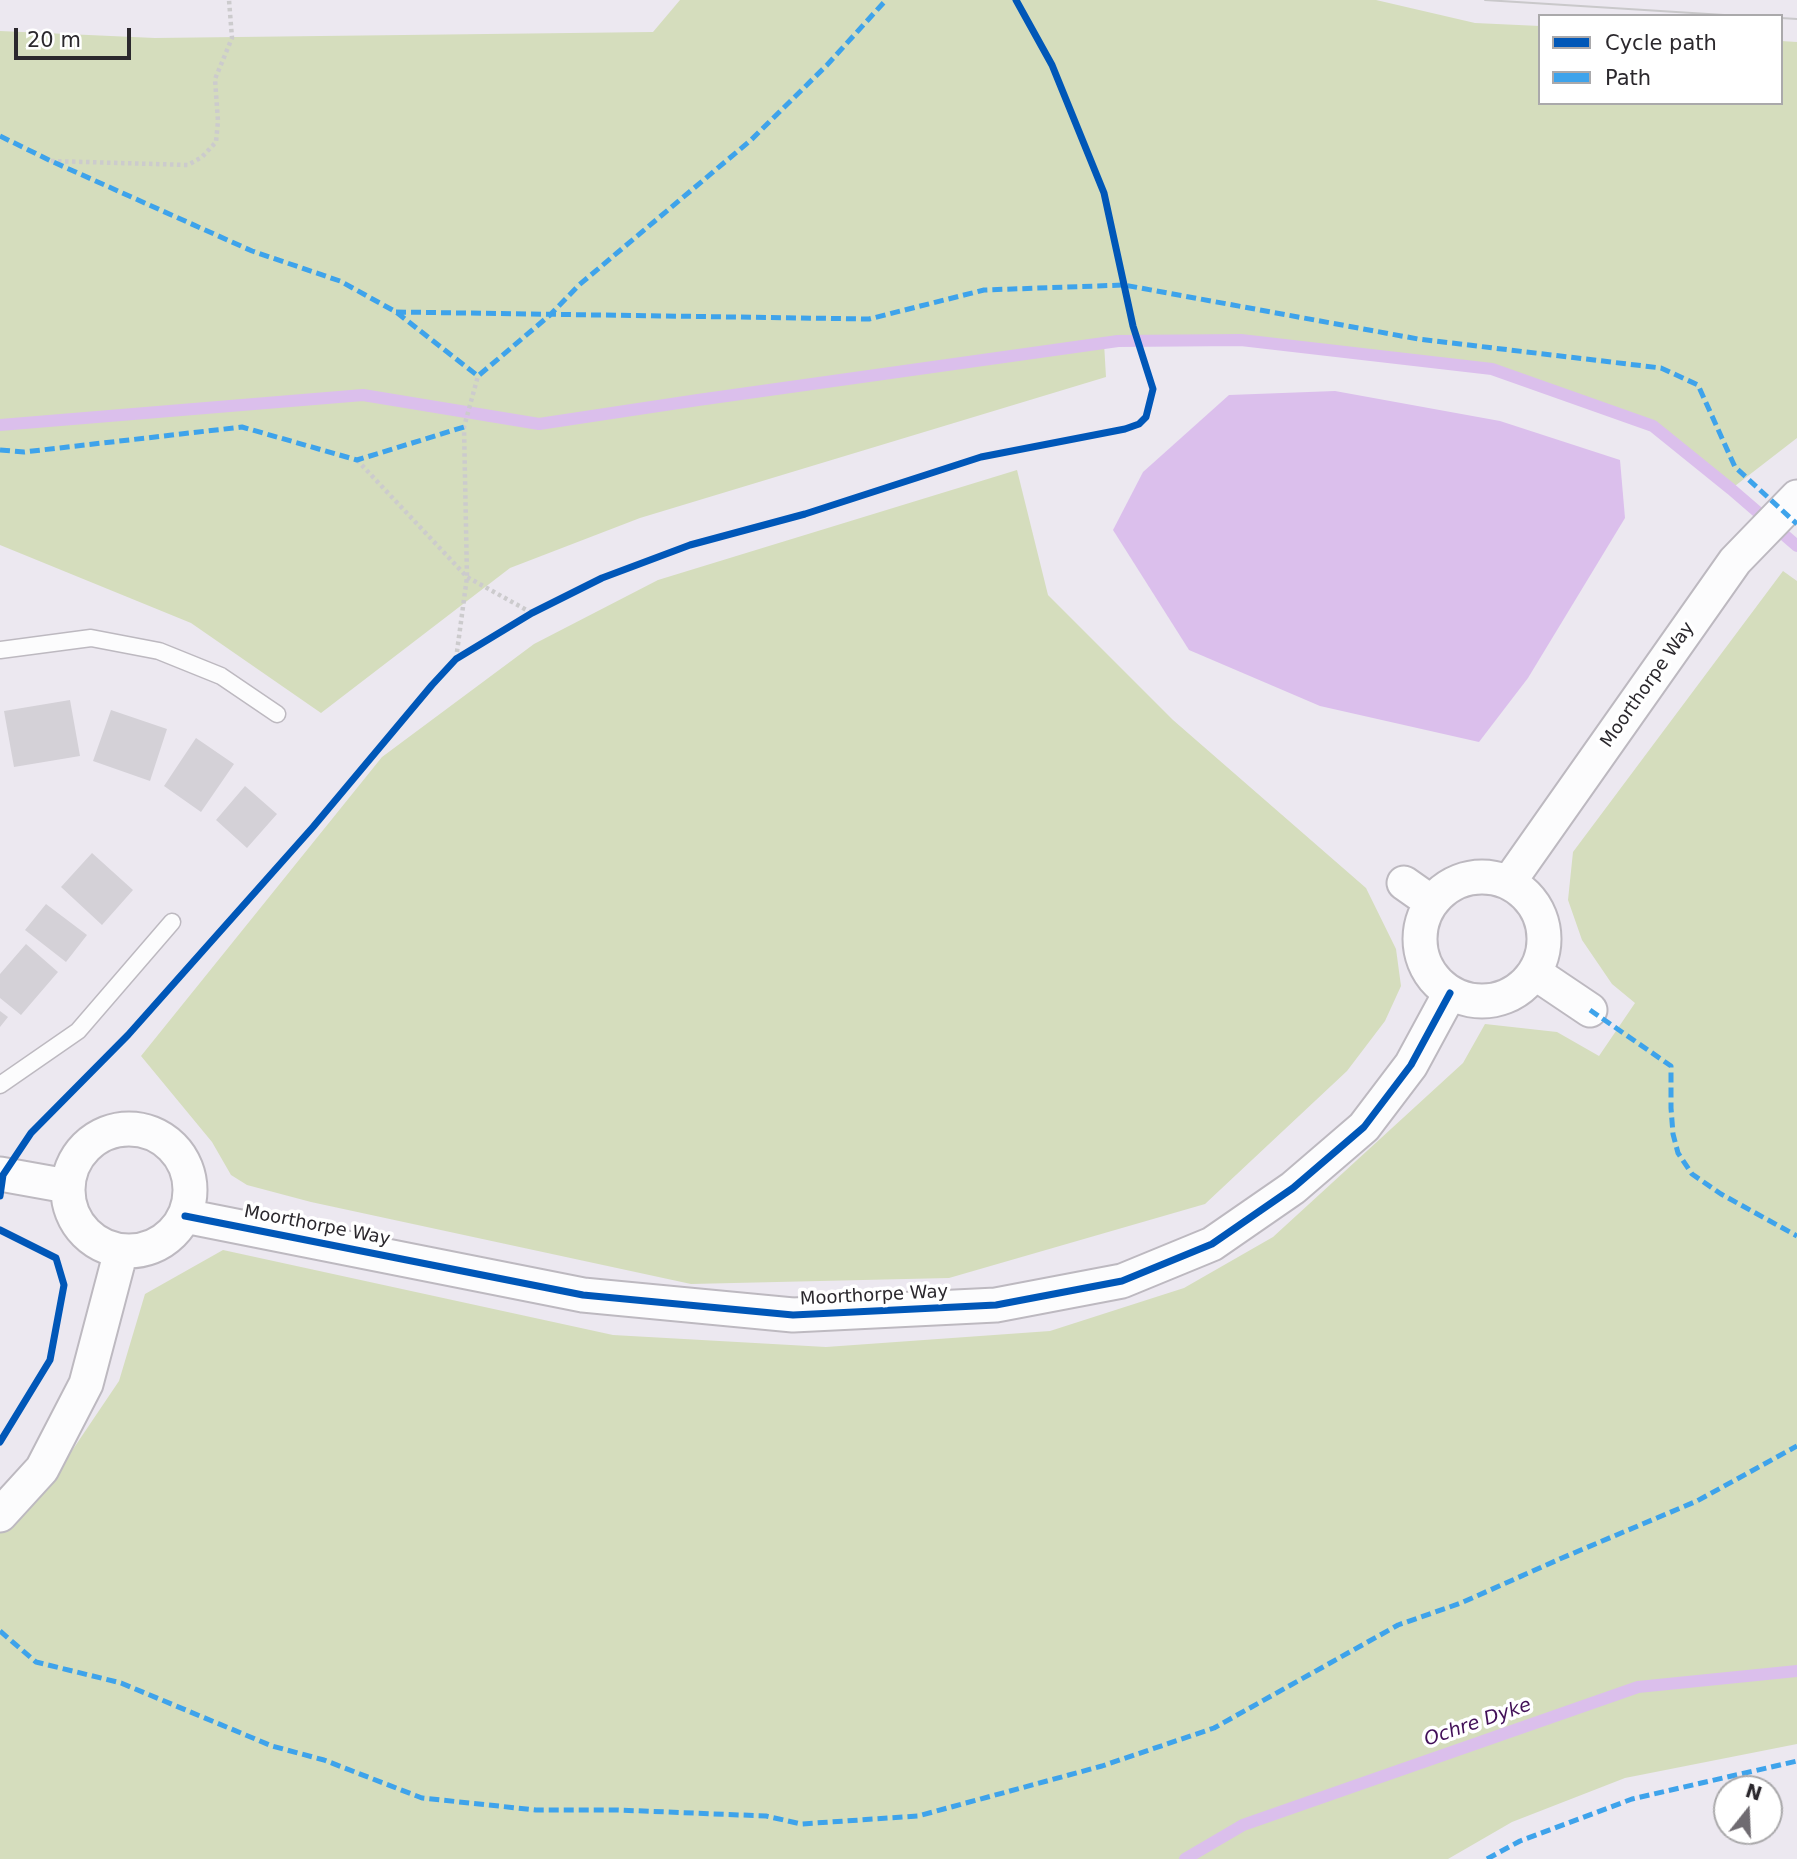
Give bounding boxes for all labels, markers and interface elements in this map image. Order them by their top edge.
scale bar [18,14,135,58]
legend [1538,14,1783,105]
text: 20 m [27,28,81,52]
text: Cycle path [1605,31,1717,55]
text: Path [1605,66,1651,90]
street label: Moorthorpe Way [1597,618,1699,752]
street label: Moorthorpe Way [242,1201,392,1251]
street label: Moorthorpe Way [799,1281,949,1311]
water label: Ochre Dyke [1422,1694,1534,1752]
north arrow [1713,1775,1783,1845]
text: N [1743,1779,1765,1805]

